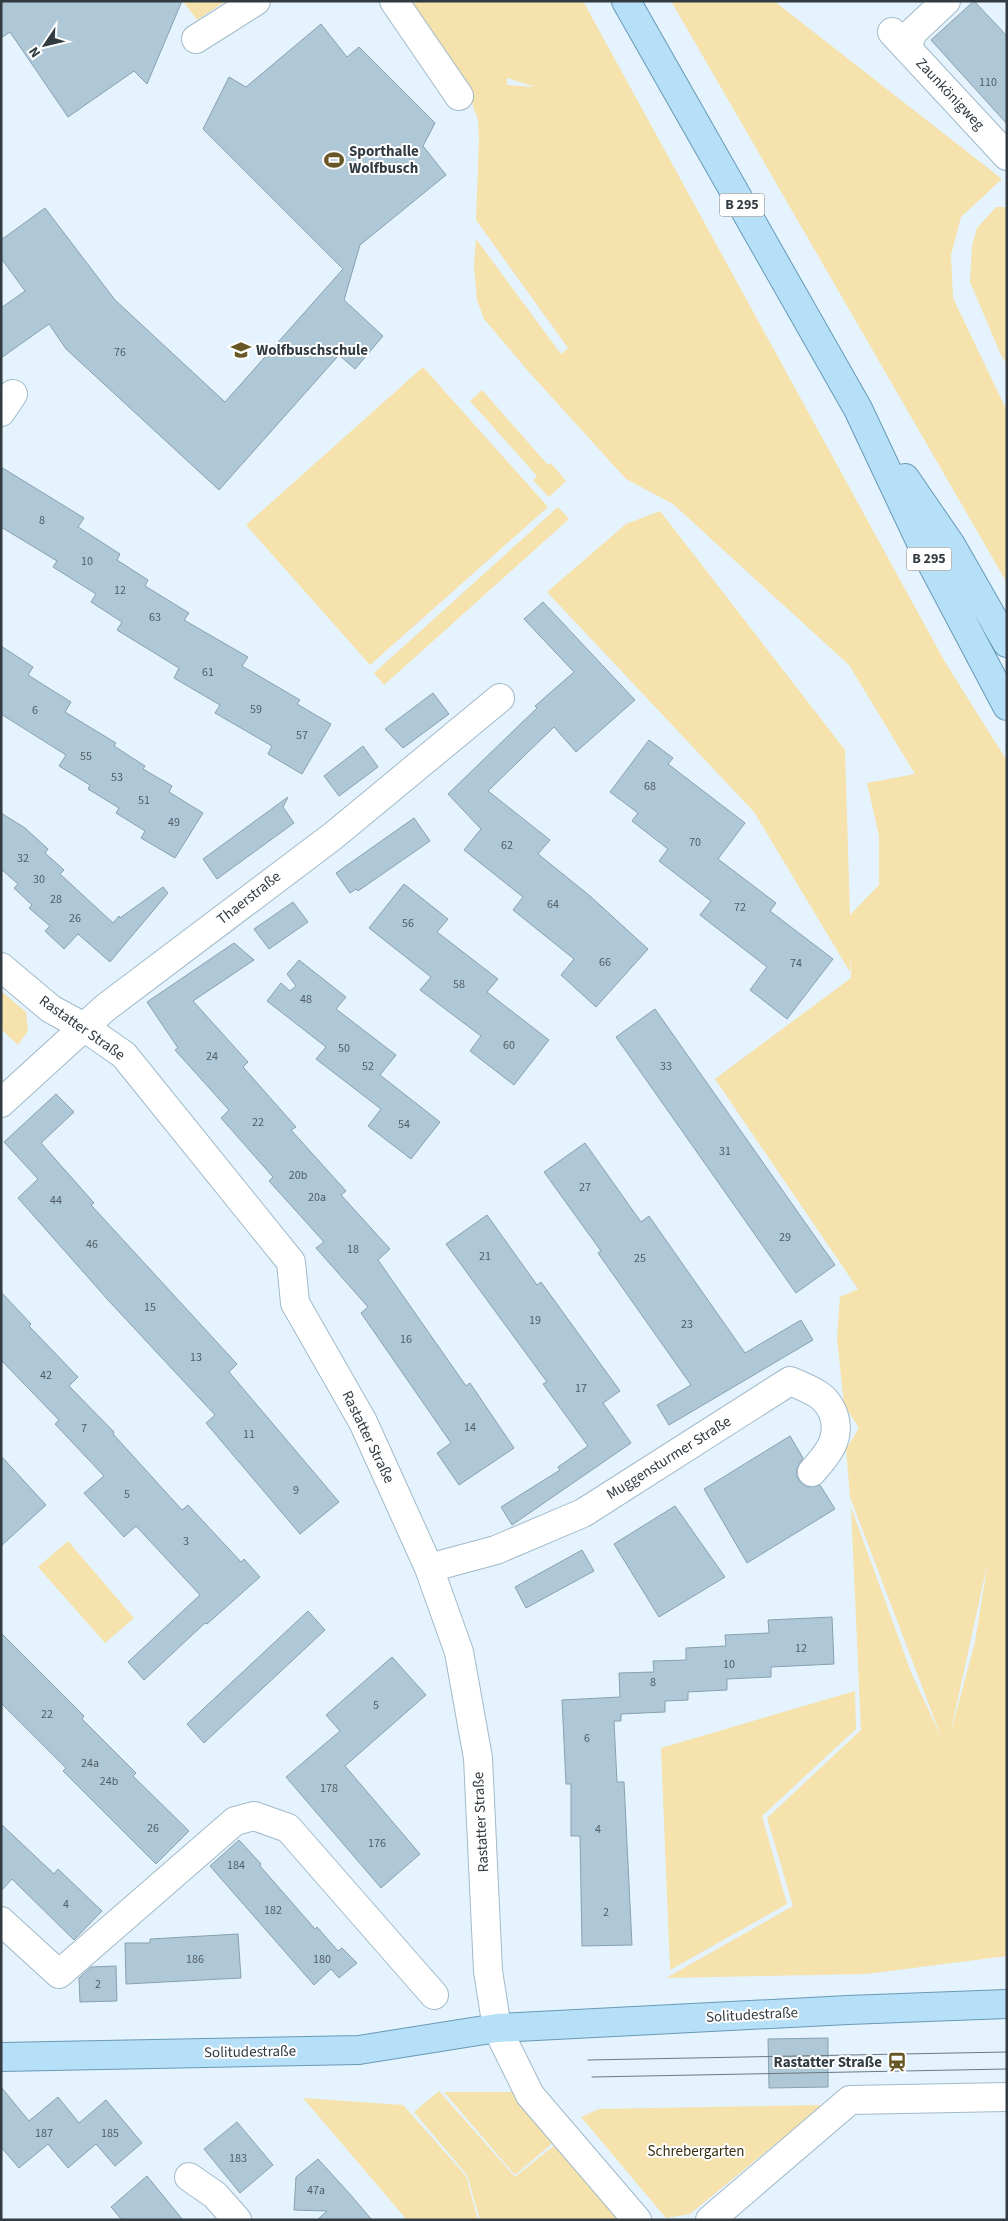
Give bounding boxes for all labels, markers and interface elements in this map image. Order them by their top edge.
north arrow [20,20,70,70]
text: N [24,42,46,61]
street label: Zaunkönigweg [911,53,989,135]
house number: 110 [979,74,997,91]
place label: Sporthalle Wolfbusch [349,141,419,179]
sports icon: Sporthalle Wolfbusch [323,149,345,171]
road number: B 295 [720,194,764,216]
school or university icon: Wolfbuschschule [230,339,252,361]
place label: Wolfbuschschule [256,340,368,361]
house number: 76 [114,344,126,361]
house number: 8 [39,512,45,529]
road number: B 295 [906,548,952,570]
house number: 10 [81,553,93,570]
house number: 12 [114,582,126,599]
house number: 63 [149,609,161,626]
house number: 61 [202,664,214,681]
house number: 59 [250,701,262,718]
house number: 6 [32,702,38,719]
house number: 57 [296,727,308,744]
house number: 55 [80,748,92,765]
house number: 53 [111,769,123,786]
house number: 68 [644,778,656,795]
house number: 51 [138,792,150,809]
house number: 49 [168,814,180,831]
house number: 70 [689,834,701,851]
house number: 62 [501,837,513,854]
house number: 32 [17,850,29,867]
street label: Thaerstraße [213,866,285,930]
house number: 30 [33,871,45,888]
house number: 28 [50,891,62,908]
house number: 64 [547,896,559,913]
house number: 72 [734,899,746,916]
house number: 26 [69,910,81,927]
house number: 56 [402,915,414,932]
house number: 66 [599,954,611,971]
house number: 74 [790,955,802,972]
house number: 58 [453,976,465,993]
street label: Rastatter Straße [35,991,129,1065]
house number: 48 [300,991,312,1008]
house number: 60 [503,1037,515,1054]
house number: 50 [338,1040,350,1057]
house number: 24 [206,1048,218,1065]
house number: 52 [362,1058,374,1075]
house number: 33 [660,1058,672,1075]
house number: 22 [252,1114,264,1131]
house number: 54 [398,1116,410,1133]
house number: 31 [719,1143,731,1160]
house number: 20b [289,1167,308,1184]
house number: 27 [579,1179,591,1196]
house number: 20a [308,1189,326,1206]
house number: 44 [50,1192,62,1209]
house number: 29 [779,1229,791,1246]
house number: 46 [86,1236,98,1253]
house number: 18 [347,1241,359,1258]
house number: 21 [479,1248,491,1265]
house number: 25 [634,1250,646,1267]
house number: 15 [144,1299,156,1316]
house number: 19 [529,1312,541,1329]
house number: 23 [681,1316,693,1333]
house number: 16 [400,1331,412,1348]
house number: 13 [190,1349,202,1366]
house number: 42 [40,1367,52,1384]
house number: 17 [575,1380,587,1397]
street label: Rastatter Straße [337,1387,399,1487]
street label: Muggensturmer Straße [603,1411,735,1505]
house number: 14 [464,1419,476,1436]
house number: 7 [81,1420,87,1437]
house number: 11 [243,1426,255,1443]
house number: 9 [293,1482,299,1499]
house number: 5 [124,1486,130,1503]
house number: 3 [183,1533,189,1550]
house number: 12 [795,1640,807,1657]
house number: 10 [723,1656,735,1673]
house number: 8 [650,1674,656,1691]
house number: 5 [373,1697,379,1714]
house number: 22 [41,1706,53,1723]
house number: 6 [584,1730,590,1747]
house number: 24a [81,1755,99,1772]
street label: Rastatter Straße [468,1771,494,1873]
house number: 24b [100,1773,119,1790]
house number: 178 [320,1780,338,1797]
house number: 26 [147,1820,159,1837]
house number: 4 [595,1821,601,1838]
house number: 176 [368,1835,386,1852]
house number: 184 [227,1857,245,1874]
house number: 4 [63,1896,69,1913]
house number: 182 [264,1902,282,1919]
house number: 2 [603,1904,609,1921]
house number: 186 [186,1951,204,1968]
house number: 180 [313,1951,331,1968]
house number: 2 [95,1976,101,1993]
street label: Solitudestraße [705,2002,799,2028]
street label: Solitudestraße [204,2041,296,2063]
station icon: Rastatter Straße [886,2051,908,2073]
place label: Rastatter Straße [774,2052,882,2073]
house number: 187 [35,2125,53,2142]
house number: 185 [101,2125,119,2142]
park label: Schrebergarten [648,2141,744,2162]
house number: 183 [229,2150,247,2167]
house number: 47a [307,2182,325,2199]

